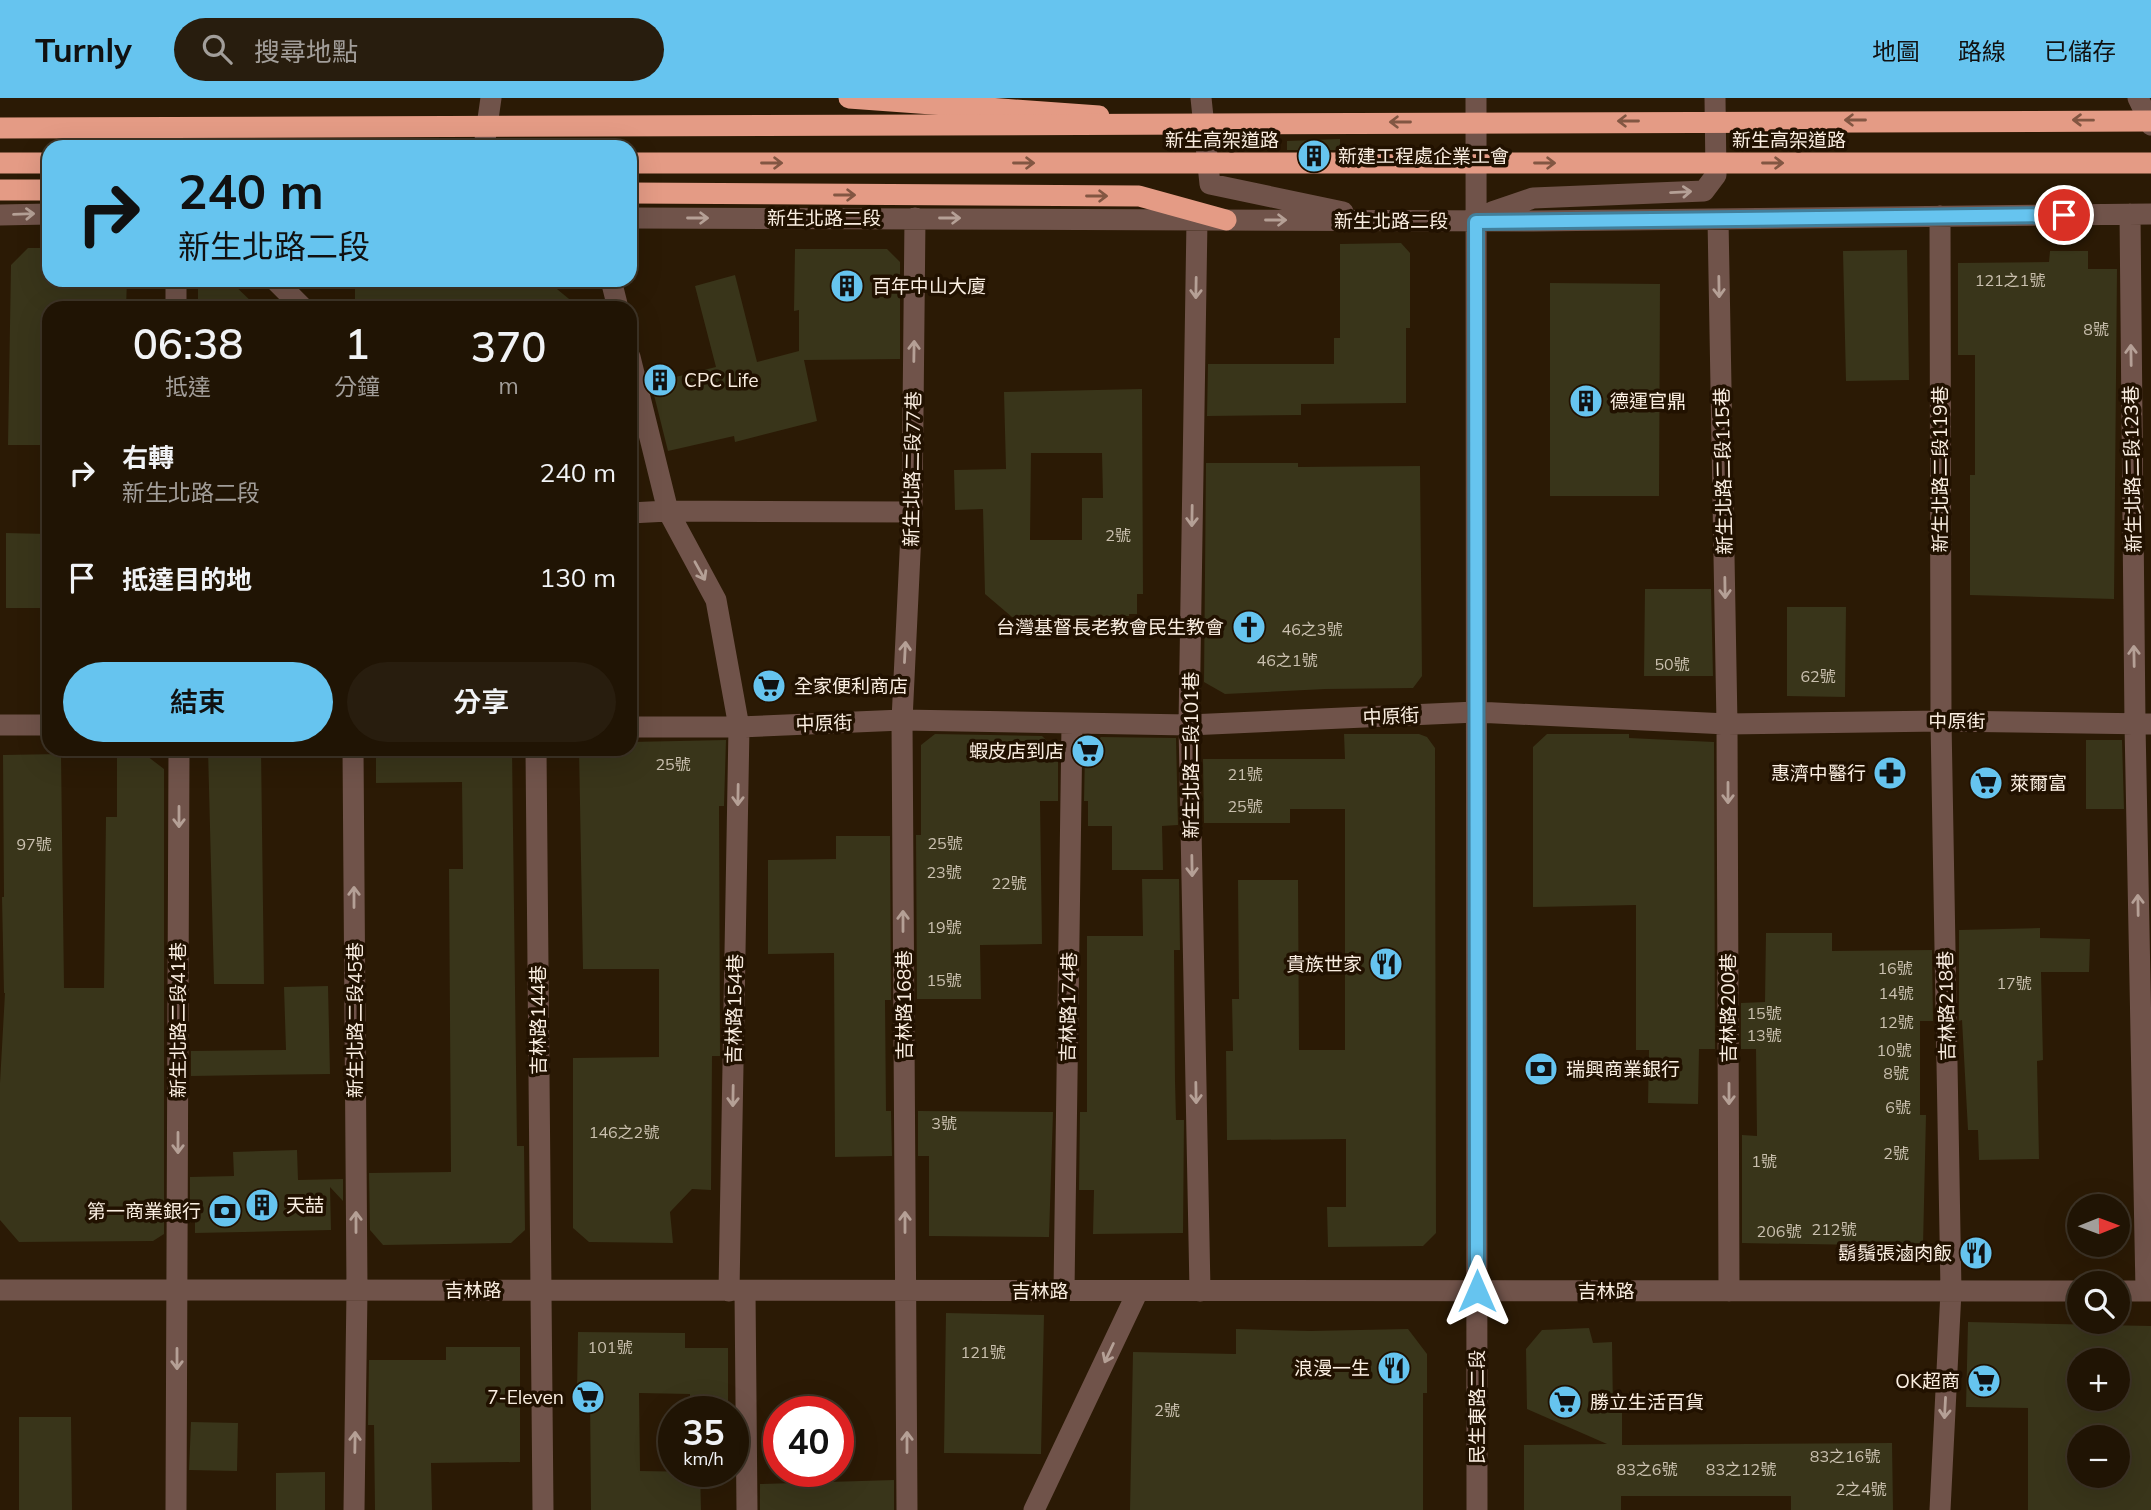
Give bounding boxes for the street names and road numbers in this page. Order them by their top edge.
street label: 新生高架道路 [1165,128,1279,152]
street label: 新生高架道路 [1732,128,1846,152]
street label: 新生北路二段 [767,206,881,230]
street label: 新生北路二段 [1334,209,1448,233]
street label: 新生北路二段119巷 [1928,385,1952,553]
street label: 新生北路二段123巷 [2119,385,2145,553]
street label: 新生北路二段115巷 [1710,387,1736,555]
street label: 新生北路二段77巷 [899,391,925,547]
street label: 新生北路二段101巷 [1179,671,1203,839]
street label: 中原街 [1362,703,1420,729]
street label: 中原街 [1928,709,1986,733]
street label: 中原街 [795,710,853,736]
street label: 新生北路二段41巷 [166,942,190,1098]
street label: 新生北路二段45巷 [343,942,367,1098]
street label: 吉林路168巷 [892,950,916,1060]
street label: 吉林路218巷 [1933,951,1959,1061]
street label: 吉林路174巷 [1055,952,1081,1062]
street label: 吉林路200巷 [1716,953,1740,1063]
street label: 吉林路154巷 [721,954,747,1064]
street label: 吉林路144巷 [526,965,550,1075]
street label: 吉林路 [444,1278,502,1302]
street label: 吉林路 [1011,1279,1069,1303]
street label: 吉林路 [1577,1279,1635,1303]
street label: 民生東路二段 [1465,1350,1489,1464]

